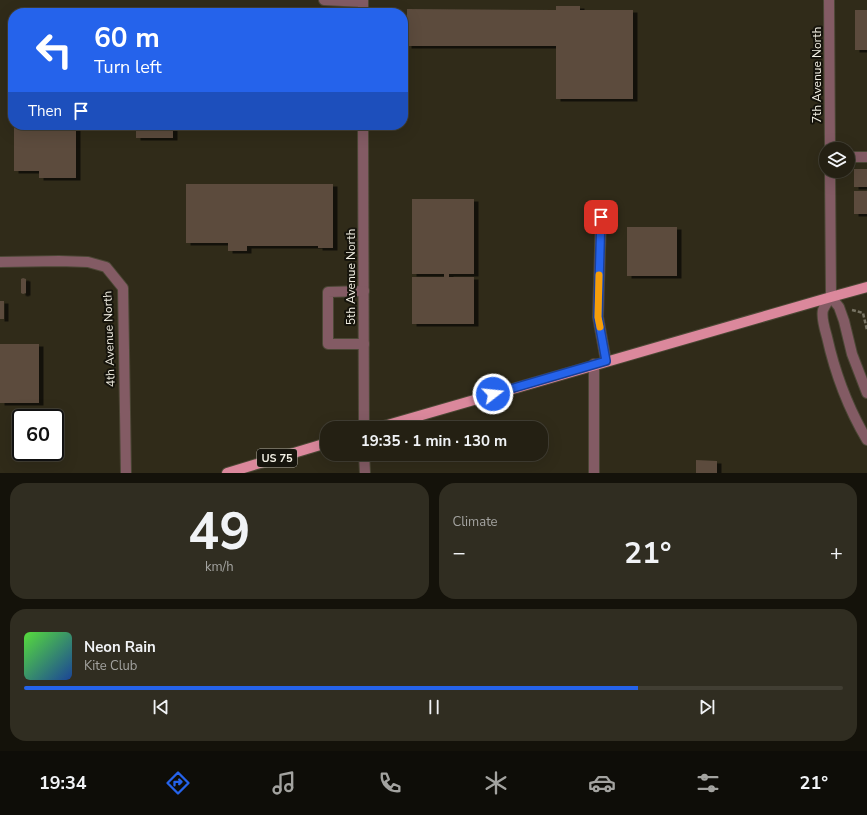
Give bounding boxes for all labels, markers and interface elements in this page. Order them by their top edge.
text: 60 m [94,19,160,57]
icon: left [28,24,80,76]
street label: 7th Avenue North [809,27,825,123]
text: Turn left [94,55,162,79]
icon: arrive [70,100,92,122]
text: Then [28,101,62,121]
map controls [819,142,855,178]
button: layers [819,142,855,178]
pin [584,200,618,234]
icon: arrive [590,206,612,228]
street label: 5th Avenue North [343,229,359,325]
street label: 4th Avenue North [99,291,119,387]
position arrow [472,373,514,415]
speed limit sign: 60 [12,409,64,461]
text: 19:35 · 1 min · 130 m [361,431,507,451]
road number: US 75 [257,449,297,467]
text: 49 [188,496,250,567]
text: Climate [453,513,498,531]
text: 21° [624,533,671,574]
text: − [453,538,466,568]
text: + [830,538,843,568]
text: km/h [205,558,234,576]
text: Neon Rain [84,637,156,657]
text: Kite Club [84,657,137,675]
icon: previous [150,696,172,718]
icon: pause [423,696,445,718]
icon: next [696,696,718,718]
icon: directions [164,769,192,797]
icon: music [270,769,298,797]
icon: phone [376,769,404,797]
icon: climate [482,769,510,797]
icon: car [588,769,616,797]
icon: filters [694,769,722,797]
text: 19:34 [39,771,87,795]
text: 21° [800,771,828,795]

